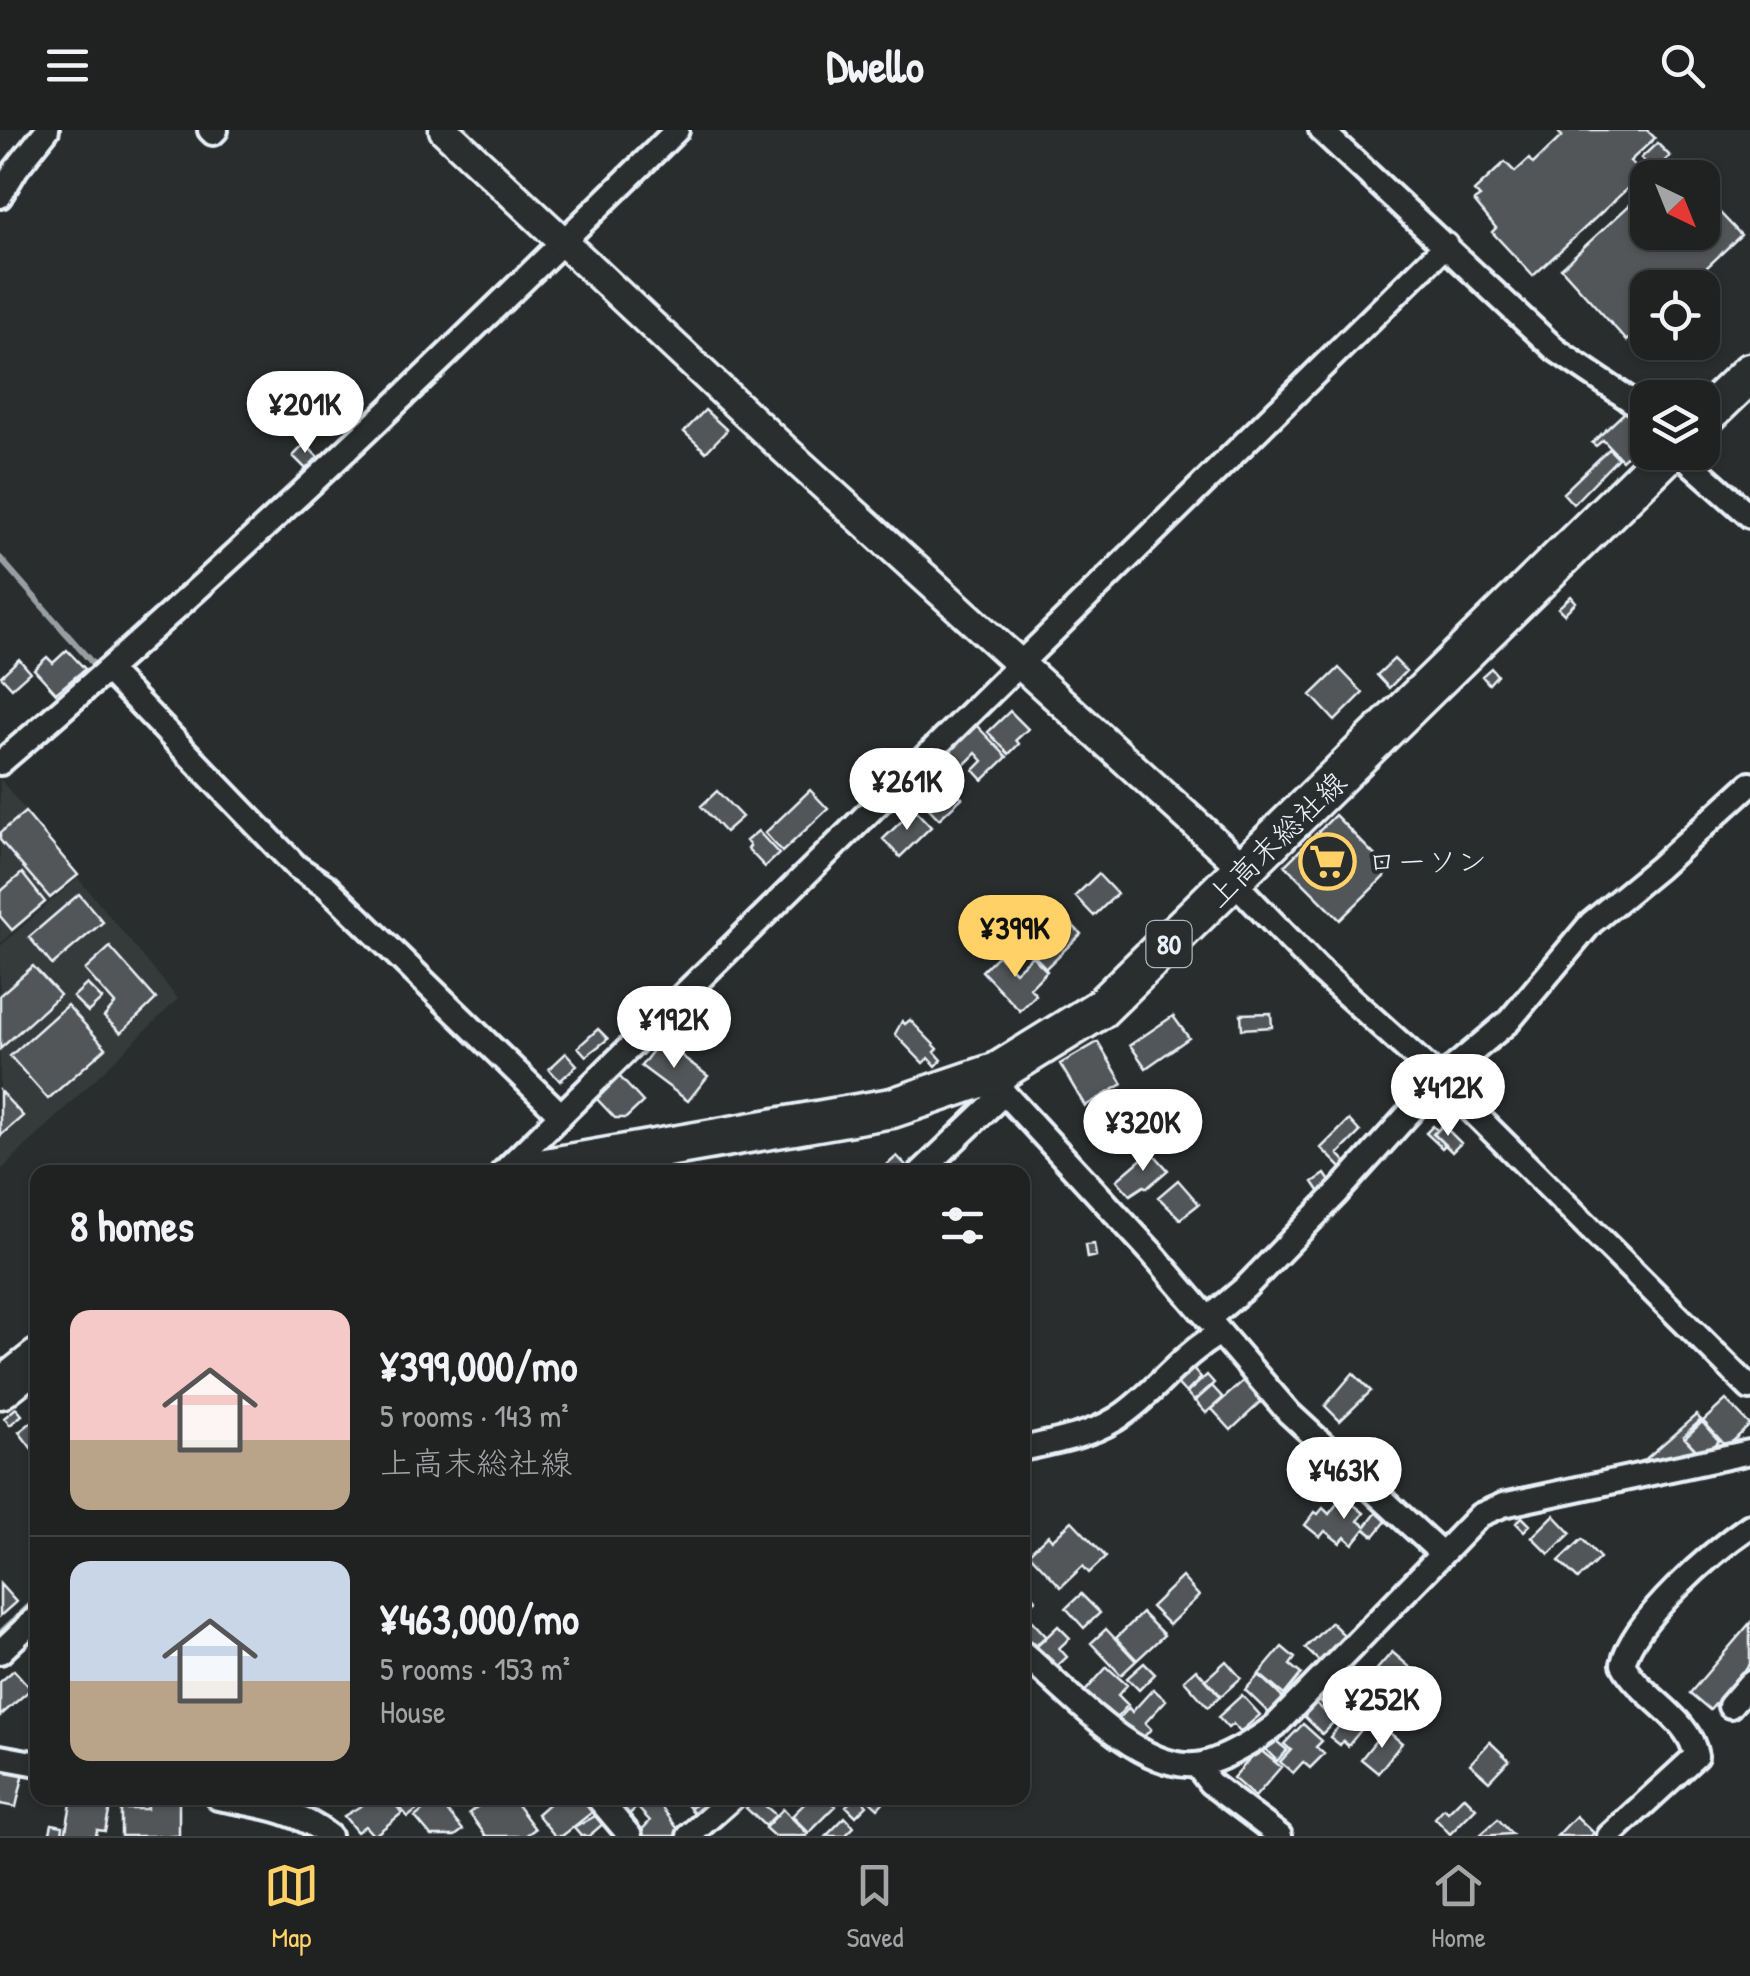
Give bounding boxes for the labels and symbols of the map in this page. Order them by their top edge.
north arrow [1630,160,1720,250]
pin: ¥201K [235,371,375,456]
pin: ¥261K [837,748,977,833]
street label: 上高末総社線 [1197,762,1355,916]
supermarket icon: ローソン [1298,831,1358,891]
place label: ローソン [1367,841,1487,881]
pin: ¥399K [945,895,1085,980]
road number: 80 [1146,921,1192,967]
pin: ¥192K [604,986,744,1071]
pin: ¥412K [1378,1054,1518,1139]
pin: ¥320K [1073,1089,1213,1174]
pin: ¥463K [1274,1437,1414,1522]
pin: ¥252K [1312,1666,1452,1751]

